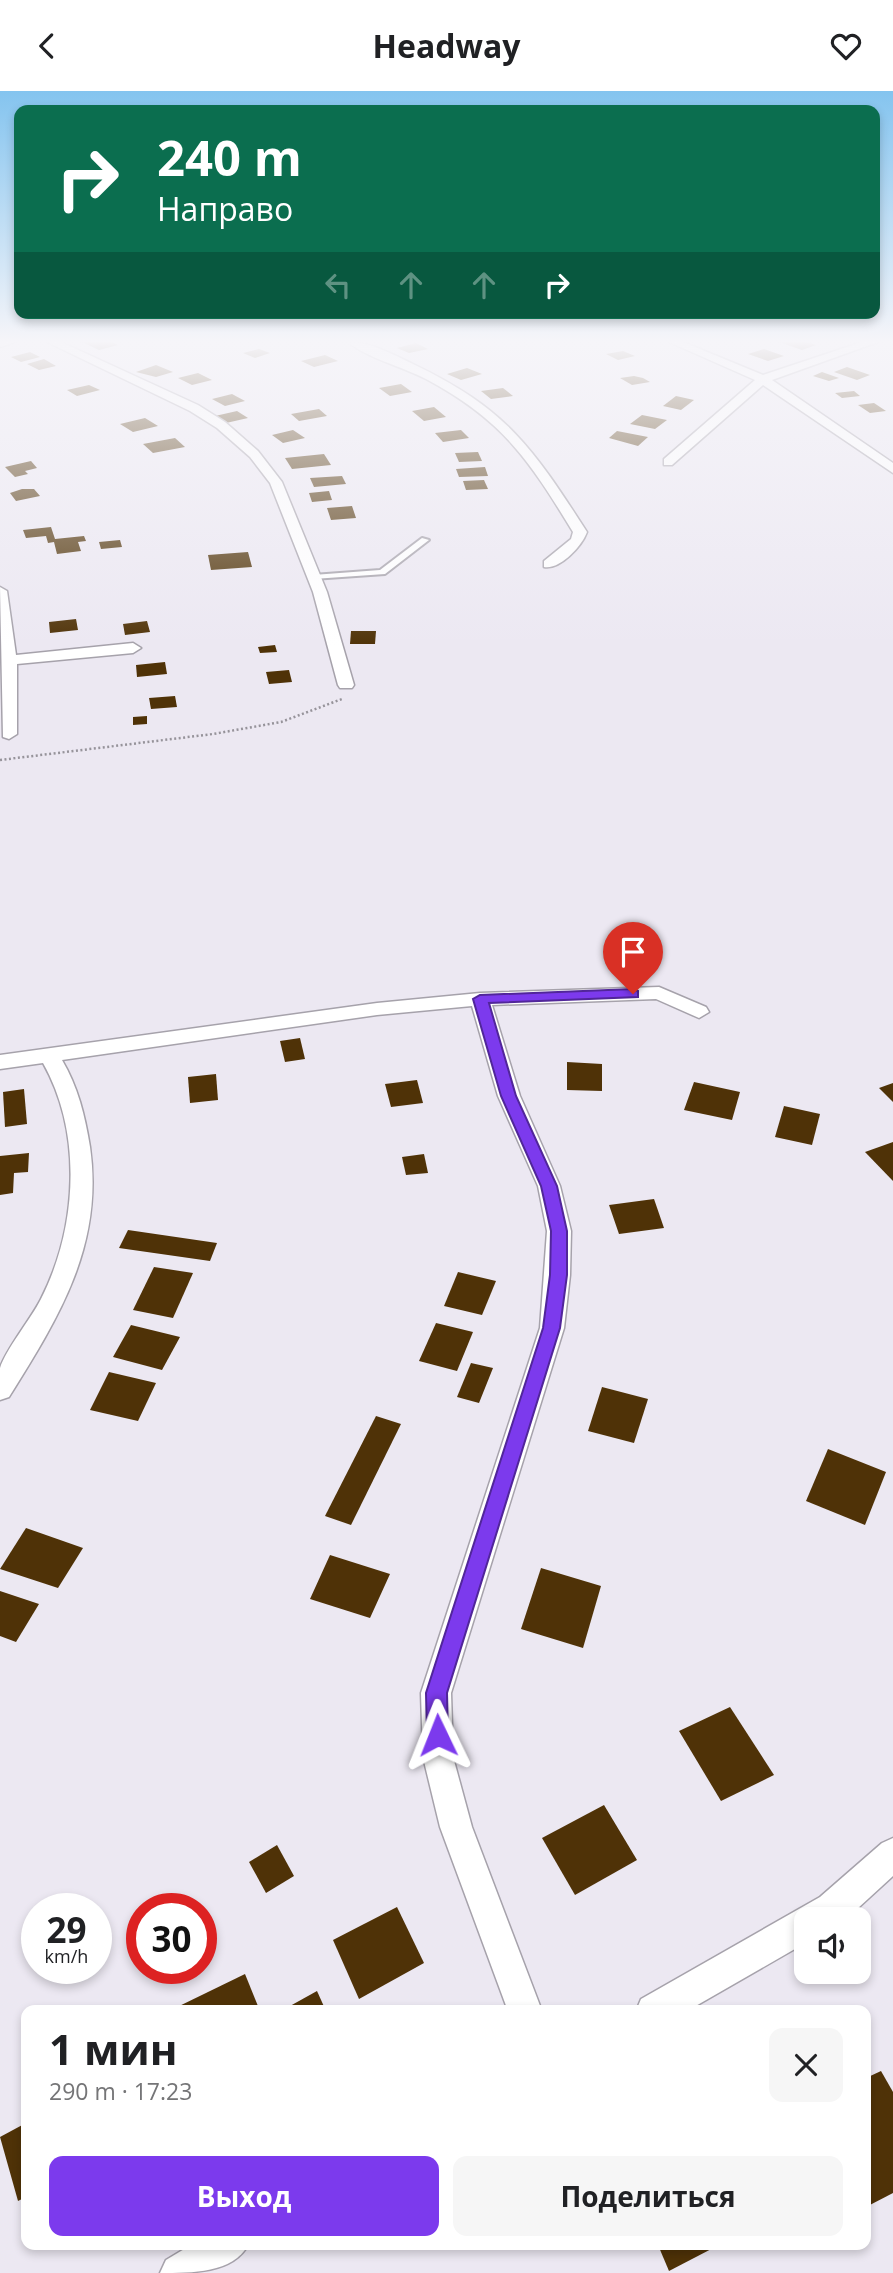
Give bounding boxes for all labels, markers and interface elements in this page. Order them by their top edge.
text: Headway [373,24,520,67]
icon: back [28,27,66,65]
icon: heart [827,27,865,65]
text: 240 m [157,124,302,190]
icon: right [42,133,133,224]
text: Направо [157,187,293,230]
icon: left [319,266,357,304]
icon: ahead [392,266,430,304]
icon: ahead [465,266,503,304]
icon: right [538,266,576,304]
pin [603,922,663,994]
icon: arrive [614,933,652,971]
position arrow [401,1698,475,1772]
speed limit sign: 30 [126,1893,217,1984]
text: 29 [46,1906,87,1953]
map controls [794,1907,871,1984]
button: sound [794,1907,871,1984]
text: km/h [45,1944,88,1968]
text: 1 мин [49,2020,177,2077]
button: close [769,2028,843,2102]
text: 290 m · 17:23 [49,2075,192,2107]
button: Выход [49,2156,439,2236]
button: Поделиться [453,2156,843,2236]

